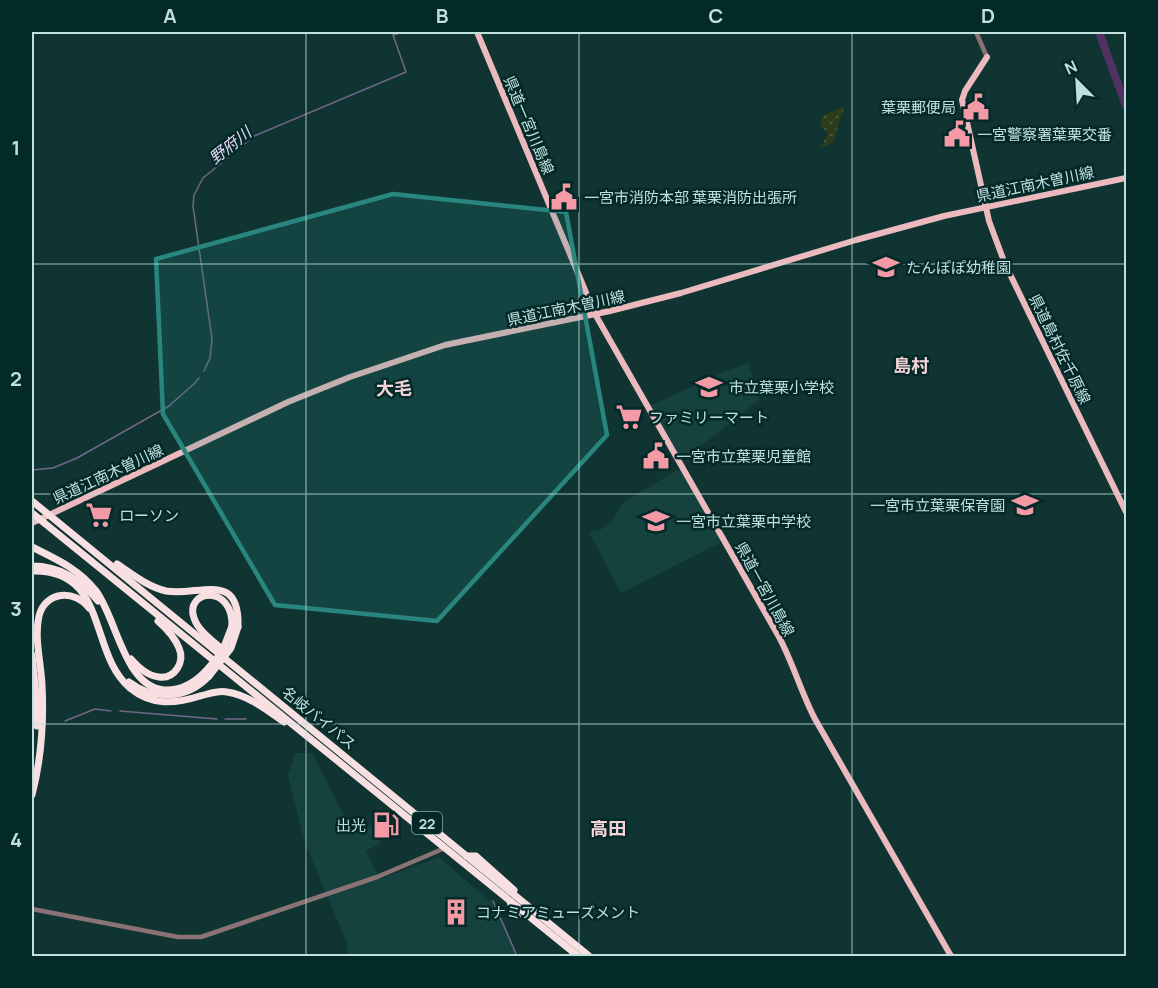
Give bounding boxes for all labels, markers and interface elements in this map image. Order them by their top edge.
text: A [163,2,177,29]
text: B [436,2,449,29]
text: C [709,2,723,29]
text: D [981,2,995,29]
north arrow [1047,51,1107,111]
text: N [1061,55,1081,80]
street label: 県道一宮川島線 [499,73,559,177]
public building icon: 葉栗郵便局 [961,92,991,122]
place label: 葉栗郵便局 [881,97,956,118]
public building icon: 一宮警察署葉栗交番 [942,119,972,149]
water label: 野府川 [204,120,257,169]
place label: 一宮警察署葉栗交番 [977,124,1112,145]
text: 1 [12,134,20,161]
street label: 県道江南木曽川線 [974,161,1096,207]
public building icon: 一宮市消防本部 葉栗消防出張所 [549,182,579,212]
place label: 一宮市消防本部 葉栗消防出張所 [584,187,797,208]
school or university icon: たんぽぽ幼稚園 [871,252,901,282]
place label: たんぽぽ幼稚園 [906,257,1011,278]
street label: 県道江南木曽川線 [505,285,627,331]
street label: 県道島村佐千原線 [1024,290,1096,408]
district label: 島村 [893,353,929,377]
text: 2 [10,365,22,392]
school or university icon: 市立葉栗小学校 [694,372,724,402]
district label: 大毛 [376,376,412,400]
place label: 市立葉栗小学校 [729,377,834,398]
supermarket icon: ファミリーマート [614,402,644,432]
place label: ファミリーマート [649,407,769,428]
street label: 県道江南木曽川線 [49,439,167,509]
public building icon: 一宮市立葉栗児童館 [641,441,671,471]
place label: 一宮市立葉栗児童館 [676,446,811,467]
school or university icon: 一宮市立葉栗保育園 [1010,490,1040,520]
place label: 一宮市立葉栗保育園 [870,495,1005,516]
supermarket icon: ローソン [84,500,114,530]
place label: ローソン [119,505,179,526]
school or university icon: 一宮市立葉栗中学校 [641,506,671,536]
place label: 一宮市立葉栗中学校 [676,511,811,532]
street label: 県道一宮川島線 [730,538,800,640]
text: 3 [10,595,22,622]
street label: 名岐バイパス [278,682,360,754]
fuel station icon: 出光 [371,810,401,840]
road number: 22 [412,812,442,834]
place label: 出光 [336,815,366,836]
district label: 高田 [590,816,626,840]
text: 4 [10,826,22,853]
building icon: コナミアミューズメント [441,897,471,927]
place label: コナミアミューズメント [476,902,640,923]

